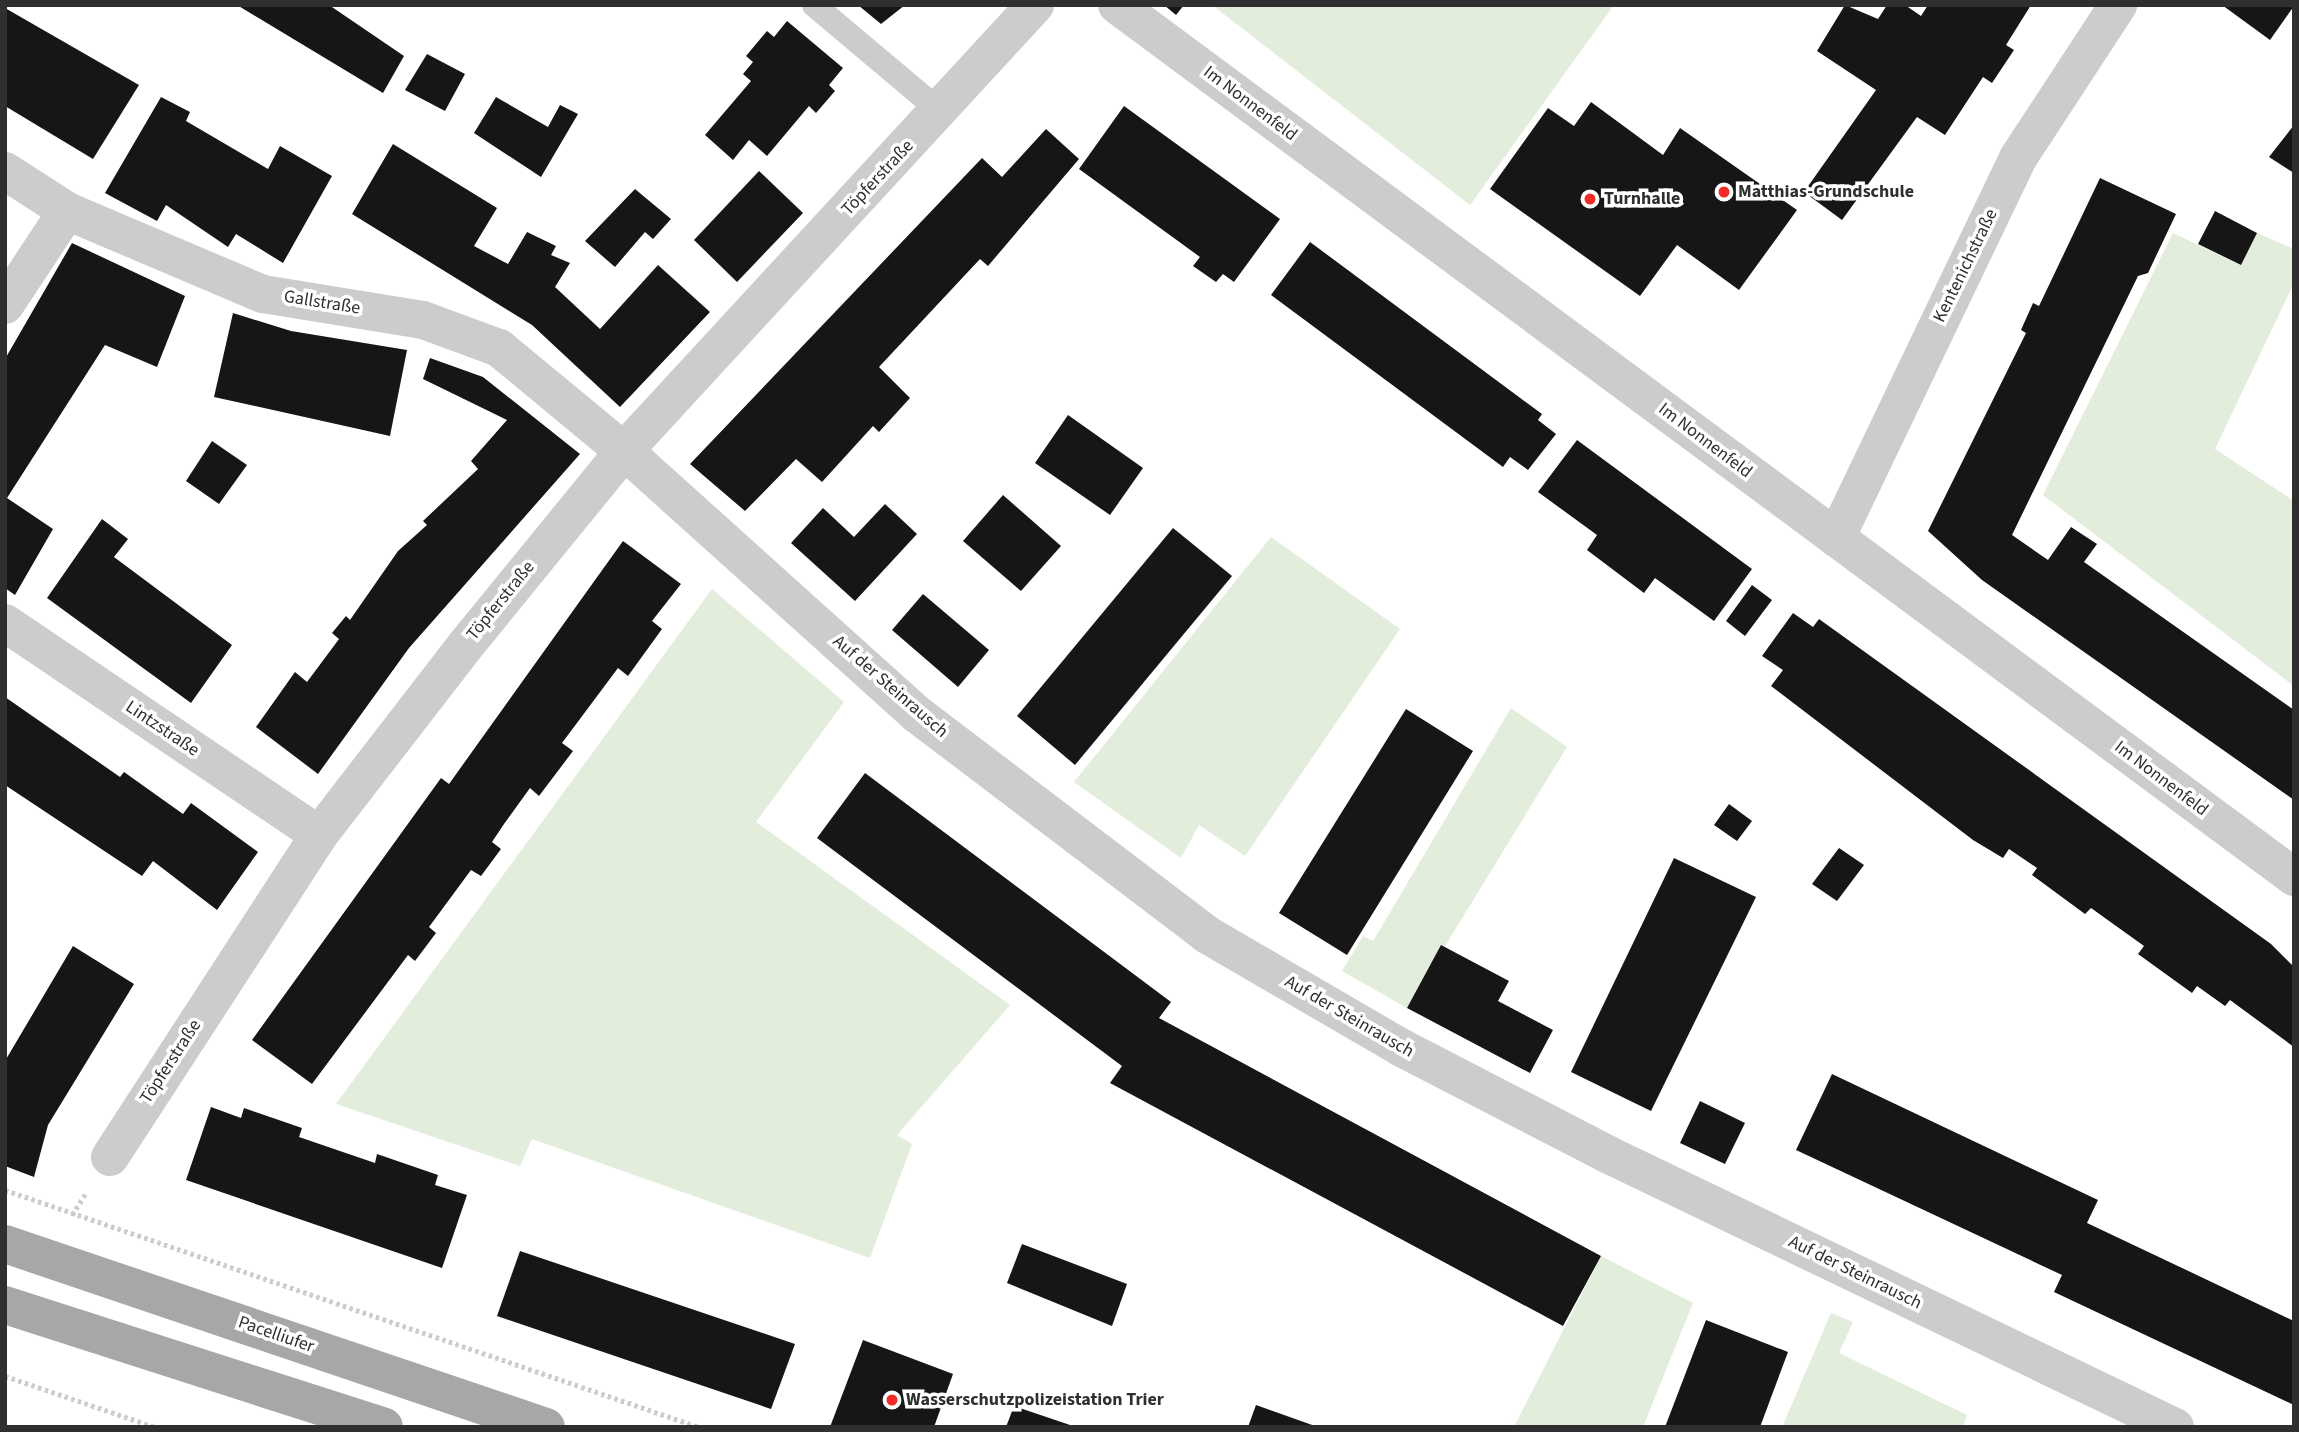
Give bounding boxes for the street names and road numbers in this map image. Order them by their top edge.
street label: Im Nonnenfeld [1199,62,1301,146]
street label: Töpferstraße [837,136,919,220]
street label: Kentenichstraße [1929,206,2003,326]
street label: Gallstraße [282,286,362,320]
street label: Im Nonnenfeld [1654,399,1756,483]
street label: Töpferstraße [462,557,540,645]
street label: Auf der Steinrausch [828,631,952,743]
street label: Lintzstraße [121,697,203,761]
street label: Im Nonnenfeld [2110,737,2212,821]
street label: Auf der Steinrausch [1281,971,1417,1063]
street label: Töpferstraße [136,1016,206,1108]
street label: Auf der Steinrausch [1785,1231,1925,1315]
street label: Pacelliufer [235,1312,317,1358]

